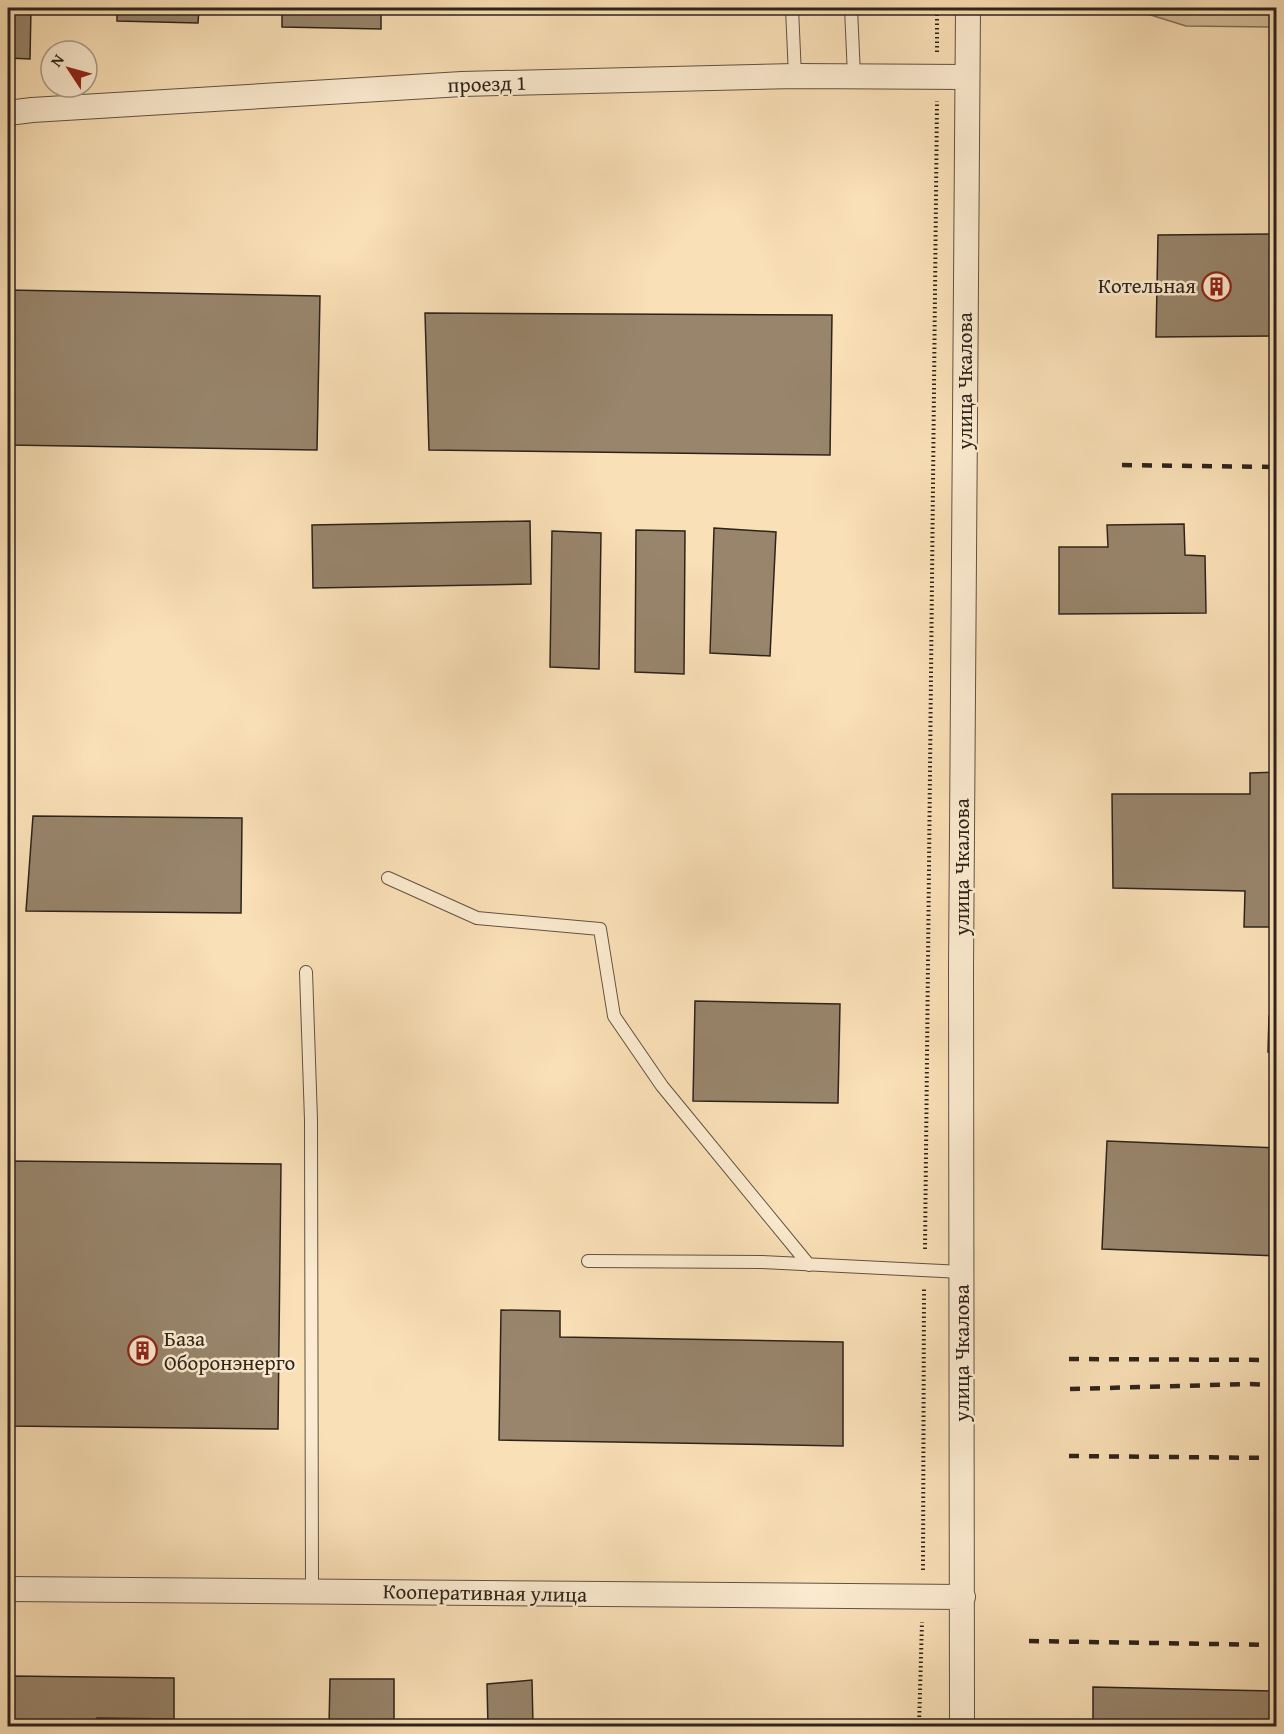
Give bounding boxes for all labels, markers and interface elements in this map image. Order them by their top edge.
north arrow [39,39,99,99]
text: N [44,49,70,72]
street label: проезд 1 [447,67,527,100]
place label: Котельная [1098,270,1196,301]
building icon: Котельная [1201,270,1233,302]
street label: улица Чкалова [949,312,980,451]
street label: улица Чкалова [946,798,977,937]
street label: улица Чкалова [946,1284,977,1423]
place label: База Оборонэнерго [164,1323,295,1378]
building icon: База Оборонэнерго [127,1335,159,1367]
street label: Кооперативная улица [383,1575,587,1610]

